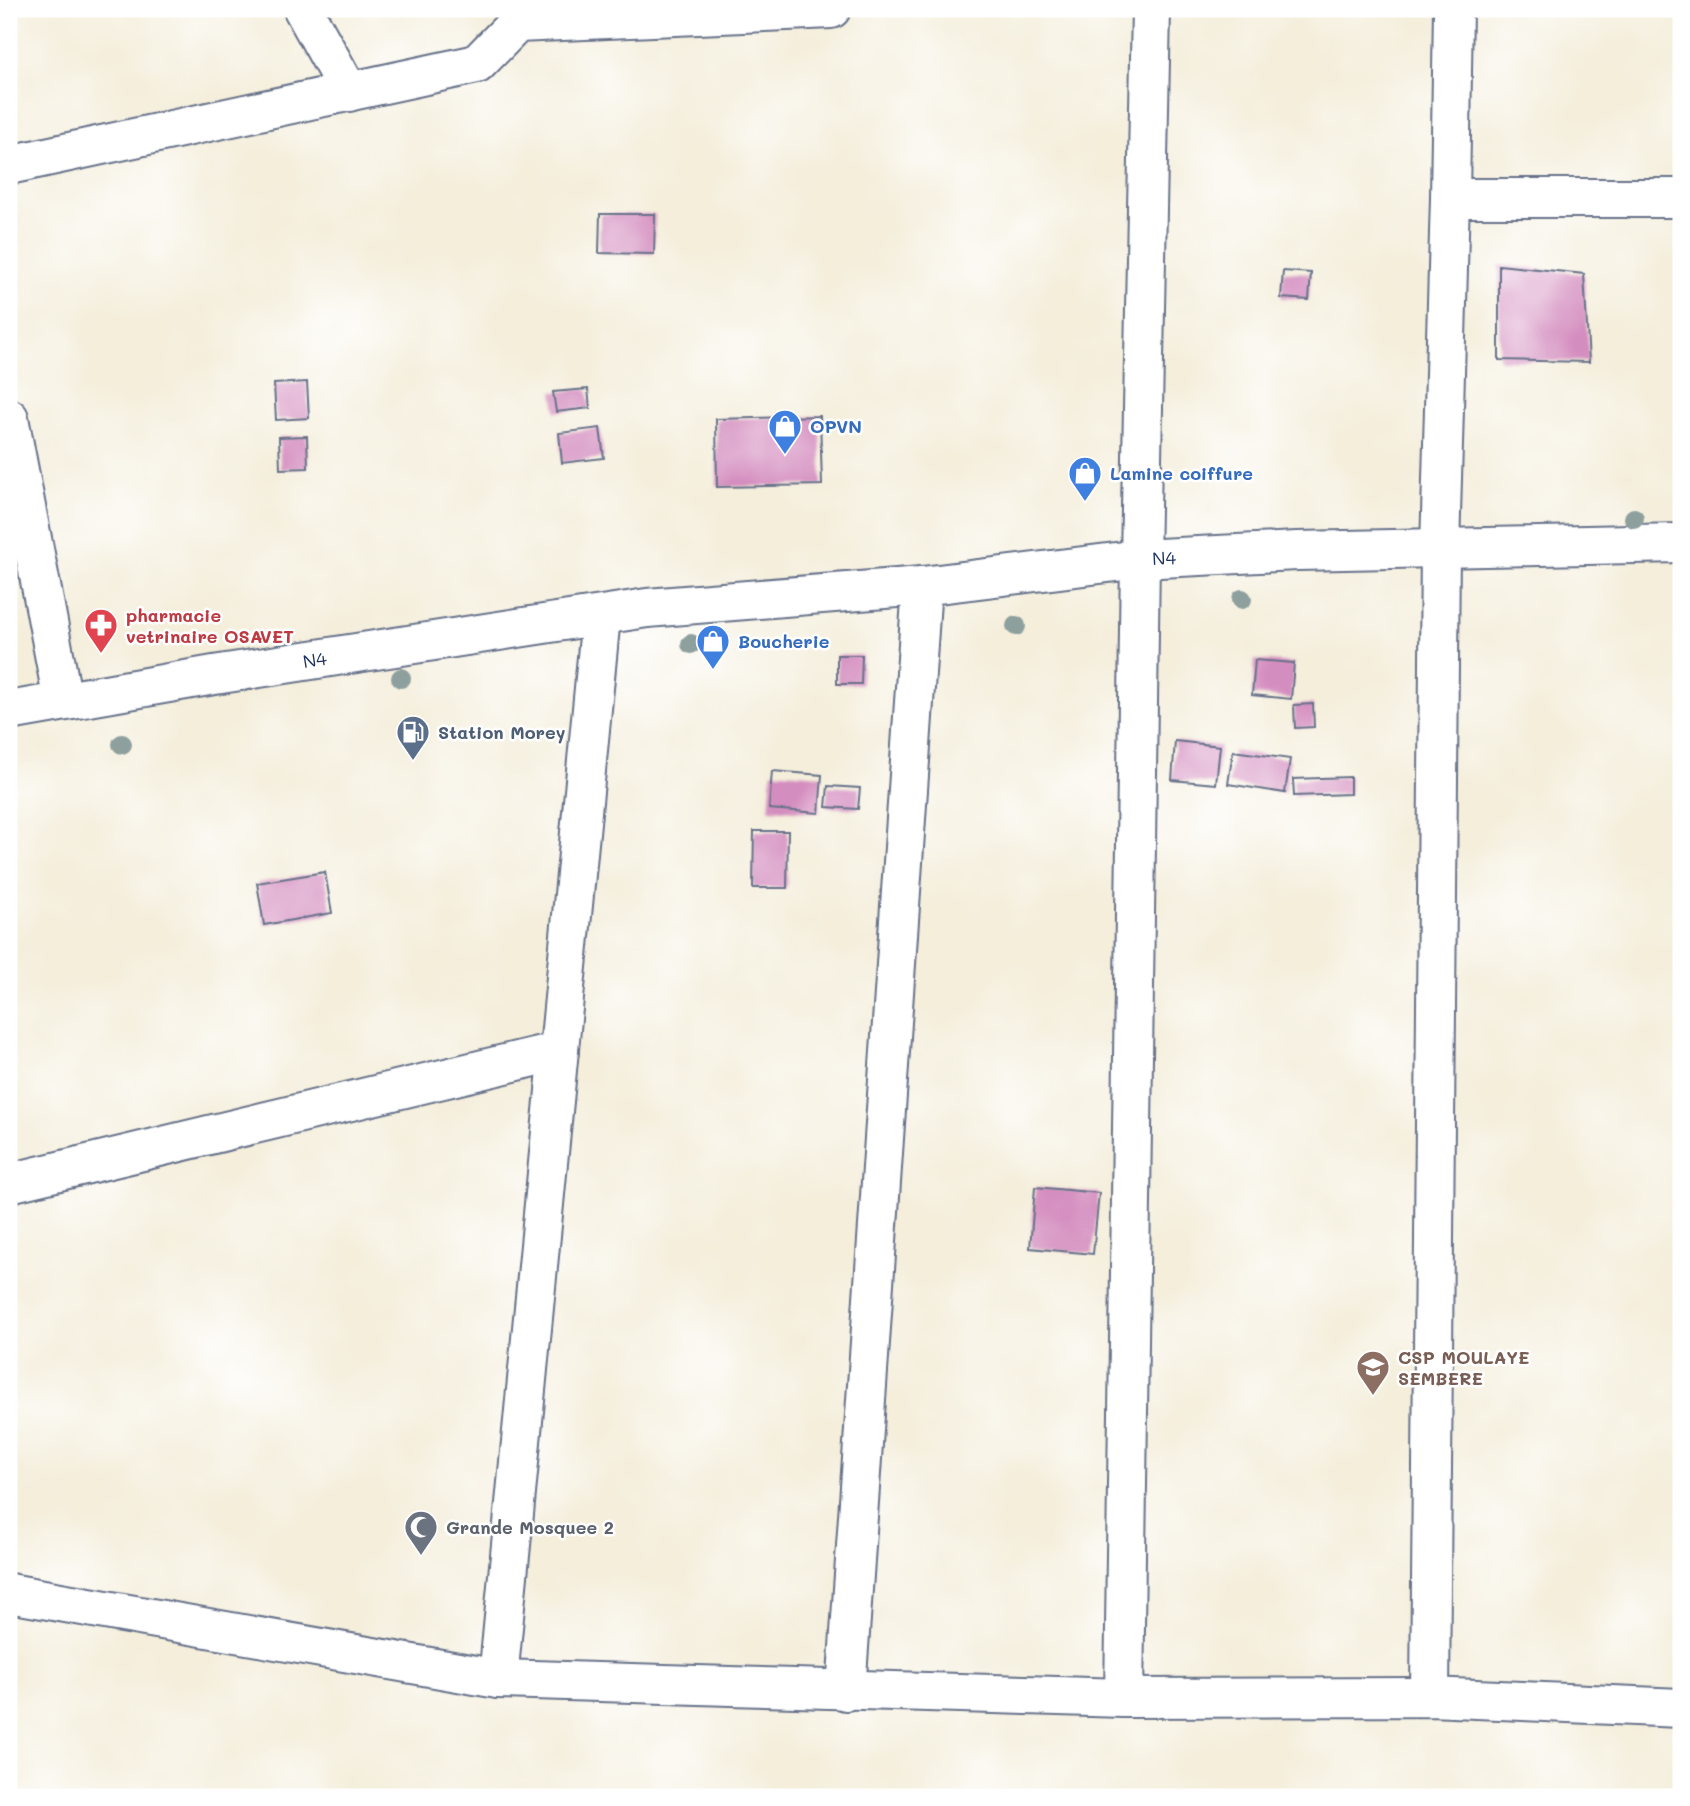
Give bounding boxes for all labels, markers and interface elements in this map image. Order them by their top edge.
shop icon: OPVN [766,407,804,456]
place label: OPVN [810,414,862,438]
shop icon: Lamine coiffure [1066,454,1104,503]
place label: Lamine coiffure [1110,461,1253,485]
street label: N4 [1152,545,1177,570]
place label: pharmacie vetrinaire OSAVET [126,603,294,648]
pharmacy icon: pharmacie vetrinaire OSAVET [82,606,120,655]
shop icon: Boucherie [694,622,732,671]
place label: Boucherie [738,629,830,653]
street label: N4 [301,646,329,673]
fuel station icon: Station Morey [394,713,432,762]
place label: Station Morey [438,720,566,744]
place label: CSP MOULAYE SEMBERE [1398,1345,1530,1390]
school or university icon: CSP MOULAYE SEMBERE [1354,1348,1392,1397]
mosque icon: Grande Mosquee 2 [402,1508,440,1557]
place label: Grande Mosquee 2 [446,1515,614,1539]

